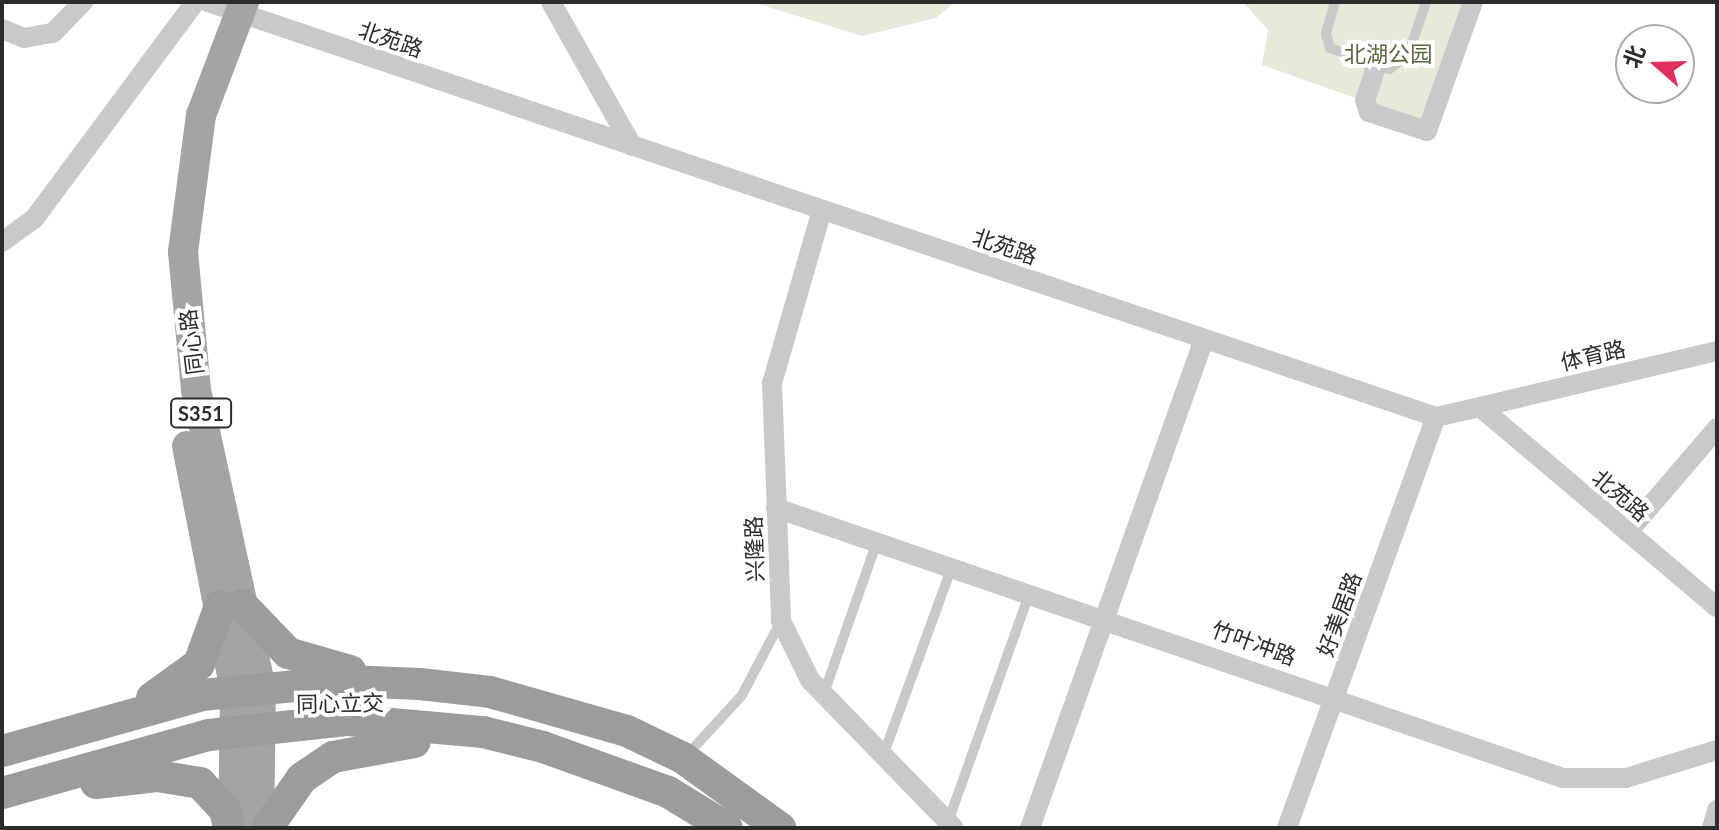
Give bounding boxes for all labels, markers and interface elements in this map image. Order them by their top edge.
street label: 北苑路 [356,16,426,62]
north arrow [1615,24,1695,104]
park label: 北湖公园 [1344,41,1432,67]
text: 北 [1617,41,1650,71]
street label: 北苑路 [970,223,1040,269]
street label: 同心路 [174,308,208,376]
street label: 体育路 [1558,335,1628,375]
road number: S351 [169,397,233,429]
street label: 北苑路 [1587,464,1655,526]
street label: 兴隆路 [740,516,768,582]
street label: 好美居路 [1312,568,1366,660]
street label: 竹叶冲路 [1208,616,1300,670]
street label: 同心立交 [296,689,384,717]

